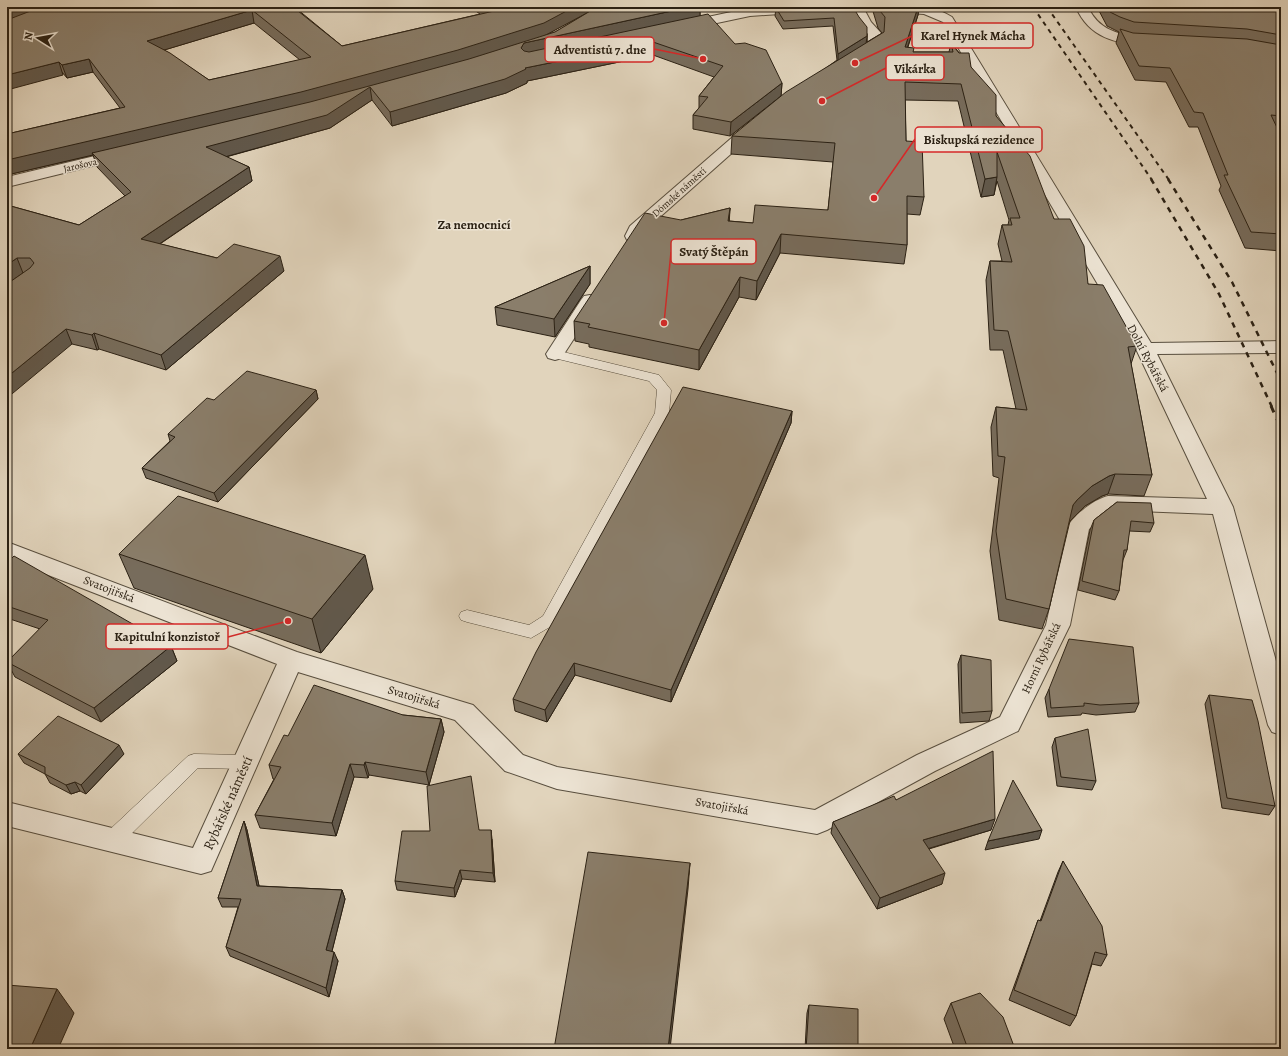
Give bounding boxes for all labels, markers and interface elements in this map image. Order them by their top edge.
north arrow [18,18,58,58]
callout: Karel Hynek Mácha [912,23,1033,48]
text: Karel Hynek Mácha [920,27,1026,44]
text: N [21,31,37,42]
callout: Adventistů 7. dne [545,37,654,62]
text: Adventistů 7. dne [553,41,646,58]
callout: Vikárka [886,55,944,80]
text: Vikárka [893,60,937,77]
callout: Biskupská rezidence [915,127,1042,152]
text: Biskupská rezidence [924,131,1034,148]
street label: Jarošova [62,155,98,175]
street label: Dómské náměstí [649,164,709,220]
district label: Za nemocnicí [437,216,511,233]
callout: Svatý Štěpán [671,239,756,264]
text: Svatý Štěpán [679,243,749,260]
street label: Dolní Rybářská [1123,321,1173,395]
street label: Svatojiřská [81,572,137,606]
street label: Horní Rybářská [1018,620,1065,696]
callout: Kapitulní konzistoř [106,624,228,649]
text: Kapitulní konzistoř [114,628,220,645]
street label: Svatojiřská [386,681,443,713]
street label: Rybářské náměstí [199,753,257,853]
street label: Svatojiřská [694,793,750,819]

